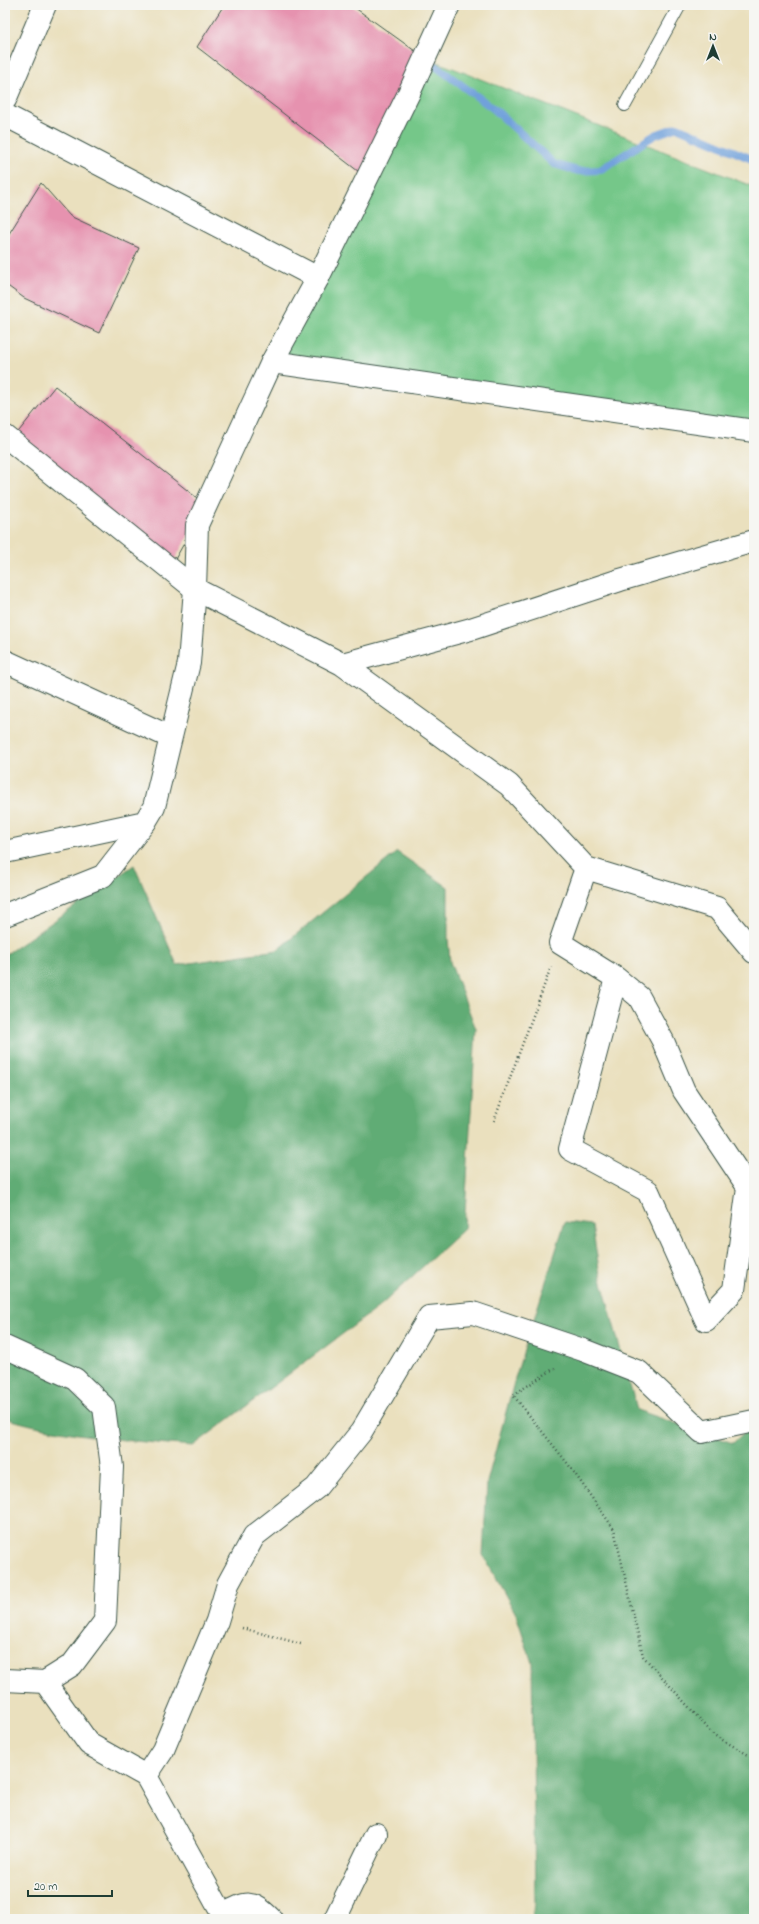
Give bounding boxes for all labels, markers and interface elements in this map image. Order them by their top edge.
north arrow [693,26,733,66]
text: N [709,29,717,45]
scale bar [28,1872,112,1898]
text: 20 m [34,1878,57,1896]

